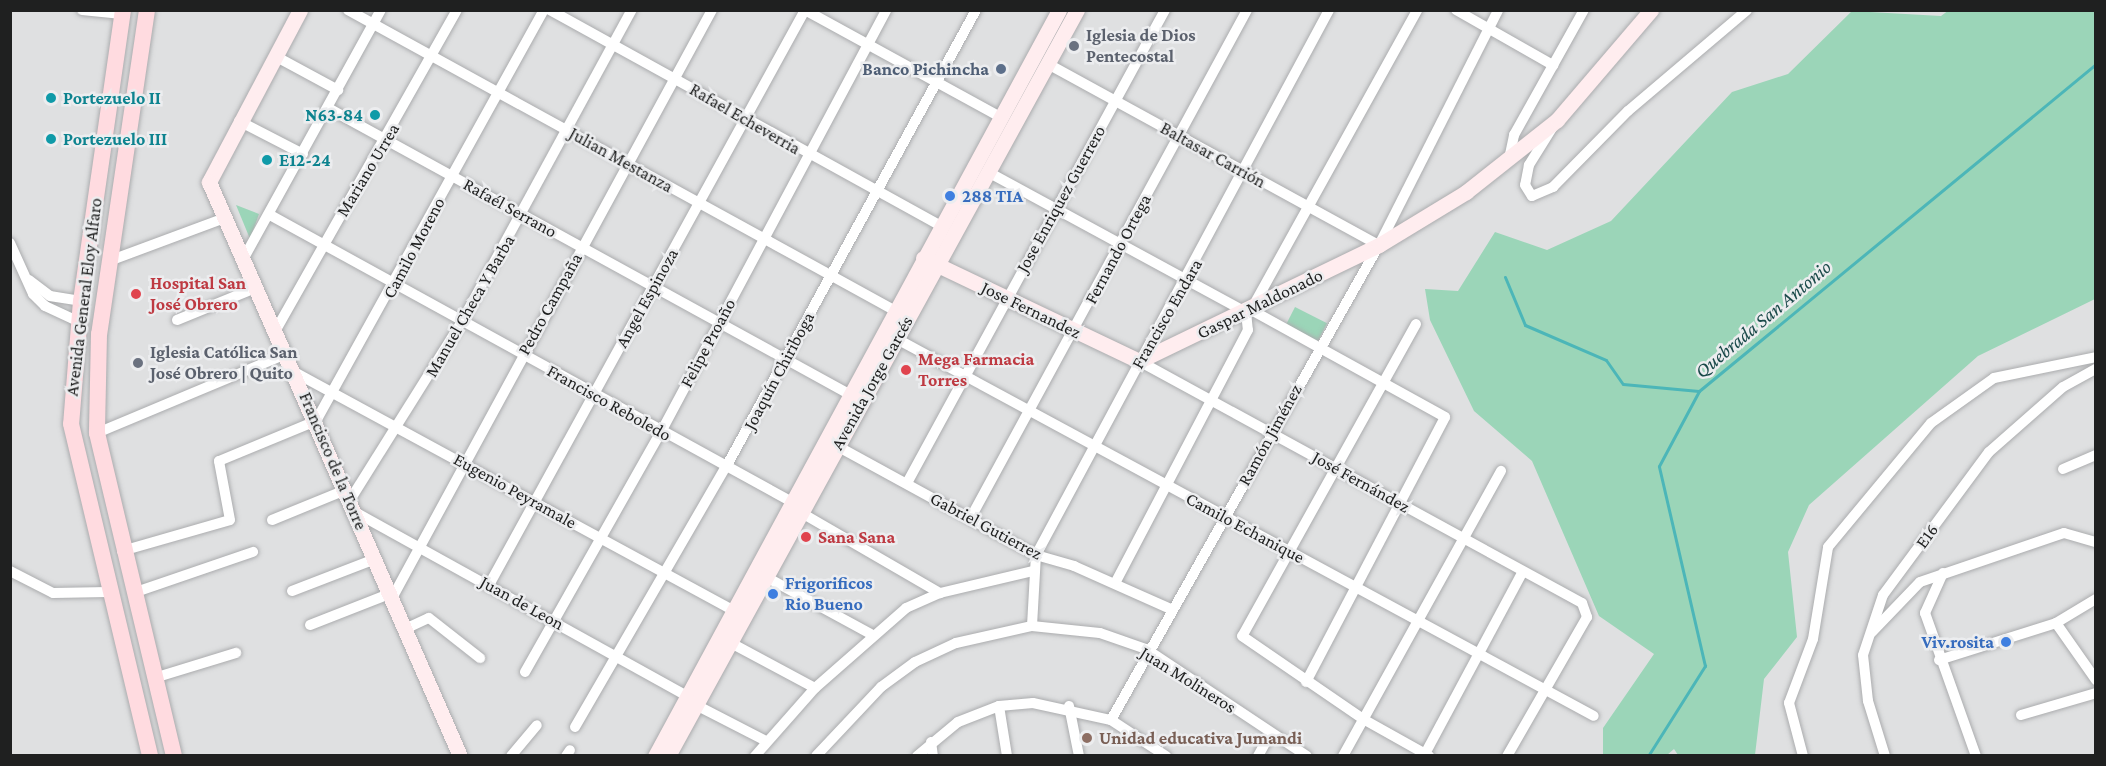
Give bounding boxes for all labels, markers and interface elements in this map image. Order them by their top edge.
place label: Iglesia de Dios Pentecostal [1086,25,1196,68]
marker: Iglesia de Dios Pentecostal [1067,39,1081,53]
place label: Banco Pichincha [862,58,989,80]
marker: Banco Pichincha [994,62,1008,76]
street label: Rafael Echeverria [686,79,804,159]
place label: Portezuelo II [63,87,161,109]
marker: Portezuelo II [44,91,58,105]
place label: N63-84 [305,104,363,126]
marker: N63-84 [368,108,382,122]
street label: Baltasar Carrión [1156,117,1270,193]
street label: Mariano Urrea [332,119,404,221]
street label: Jose Enriquez Guerrero [1012,122,1110,276]
street label: Julian Mestanza [565,123,677,197]
place label: Portezuelo III [63,128,167,150]
marker: Portezuelo III [44,132,58,146]
place label: E12-24 [279,149,331,171]
marker: E12-24 [260,153,274,167]
street label: Rafaél Serrano [459,173,561,243]
place label: 288 TIA [962,185,1023,207]
marker: 288 TIA [943,189,957,203]
street label: Fernando Ortega [1080,190,1156,308]
street label: Camilo Moreno [378,194,450,302]
street label: Avenida General Eloy Alfaro [61,197,107,397]
street label: Manuel Checa Y Barba [420,231,520,381]
street label: Angel Espinoza [611,245,683,351]
street label: Pedro Campaña [513,249,587,359]
street label: Francisco Endara [1127,255,1207,373]
water label: Quebrada San Antonio [1690,255,1836,383]
street label: Gaspar Maldonado [1194,264,1326,344]
place label: Hospital San José Obrero [150,273,246,316]
street label: Jose Fernandez [978,277,1084,343]
marker: Hospital San José Obrero [127,285,145,303]
street label: Felipe Proaño [676,295,740,391]
street label: Joaquín Chiriboga [739,308,819,434]
street label: Avenida Jorge Garcés [826,312,918,454]
place label: Iglesia Católica San José Obrero | Quito [150,342,298,385]
place label: Mega Farmacia Torres [918,349,1034,392]
marker: Iglesia Católica San José Obrero | Quito [131,356,145,370]
street label: Francisco Reboledo [543,360,675,446]
marker: Mega Farmacia Torres [899,363,913,377]
street label: Ramón Jiménez [1233,381,1307,489]
street label: Francisco de la Torre [294,389,372,533]
street label: José Fernández [1309,446,1413,518]
street label: Eugenio Peyramale [450,448,580,534]
street label: Gabriel Gutierrez [926,487,1046,565]
street label: Camilo Echanique [1182,488,1308,568]
street label: E16 [1911,520,1943,552]
place label: Sana Sana [818,526,895,548]
marker: Sana Sana [799,530,813,544]
street label: Juan de Leon [476,571,568,635]
place label: Frigorificos Rio Bueno [785,573,873,616]
marker: Frigorificos Rio Bueno [766,587,780,601]
place label: Viv.rosita [1922,631,1994,653]
marker: Viv.rosita [1999,635,2013,649]
street label: Juan Molineros [1136,642,1240,718]
place label: Unidad educativa Jumandi [1099,727,1302,749]
marker: Unidad educativa Jumandi [1080,731,1094,745]

